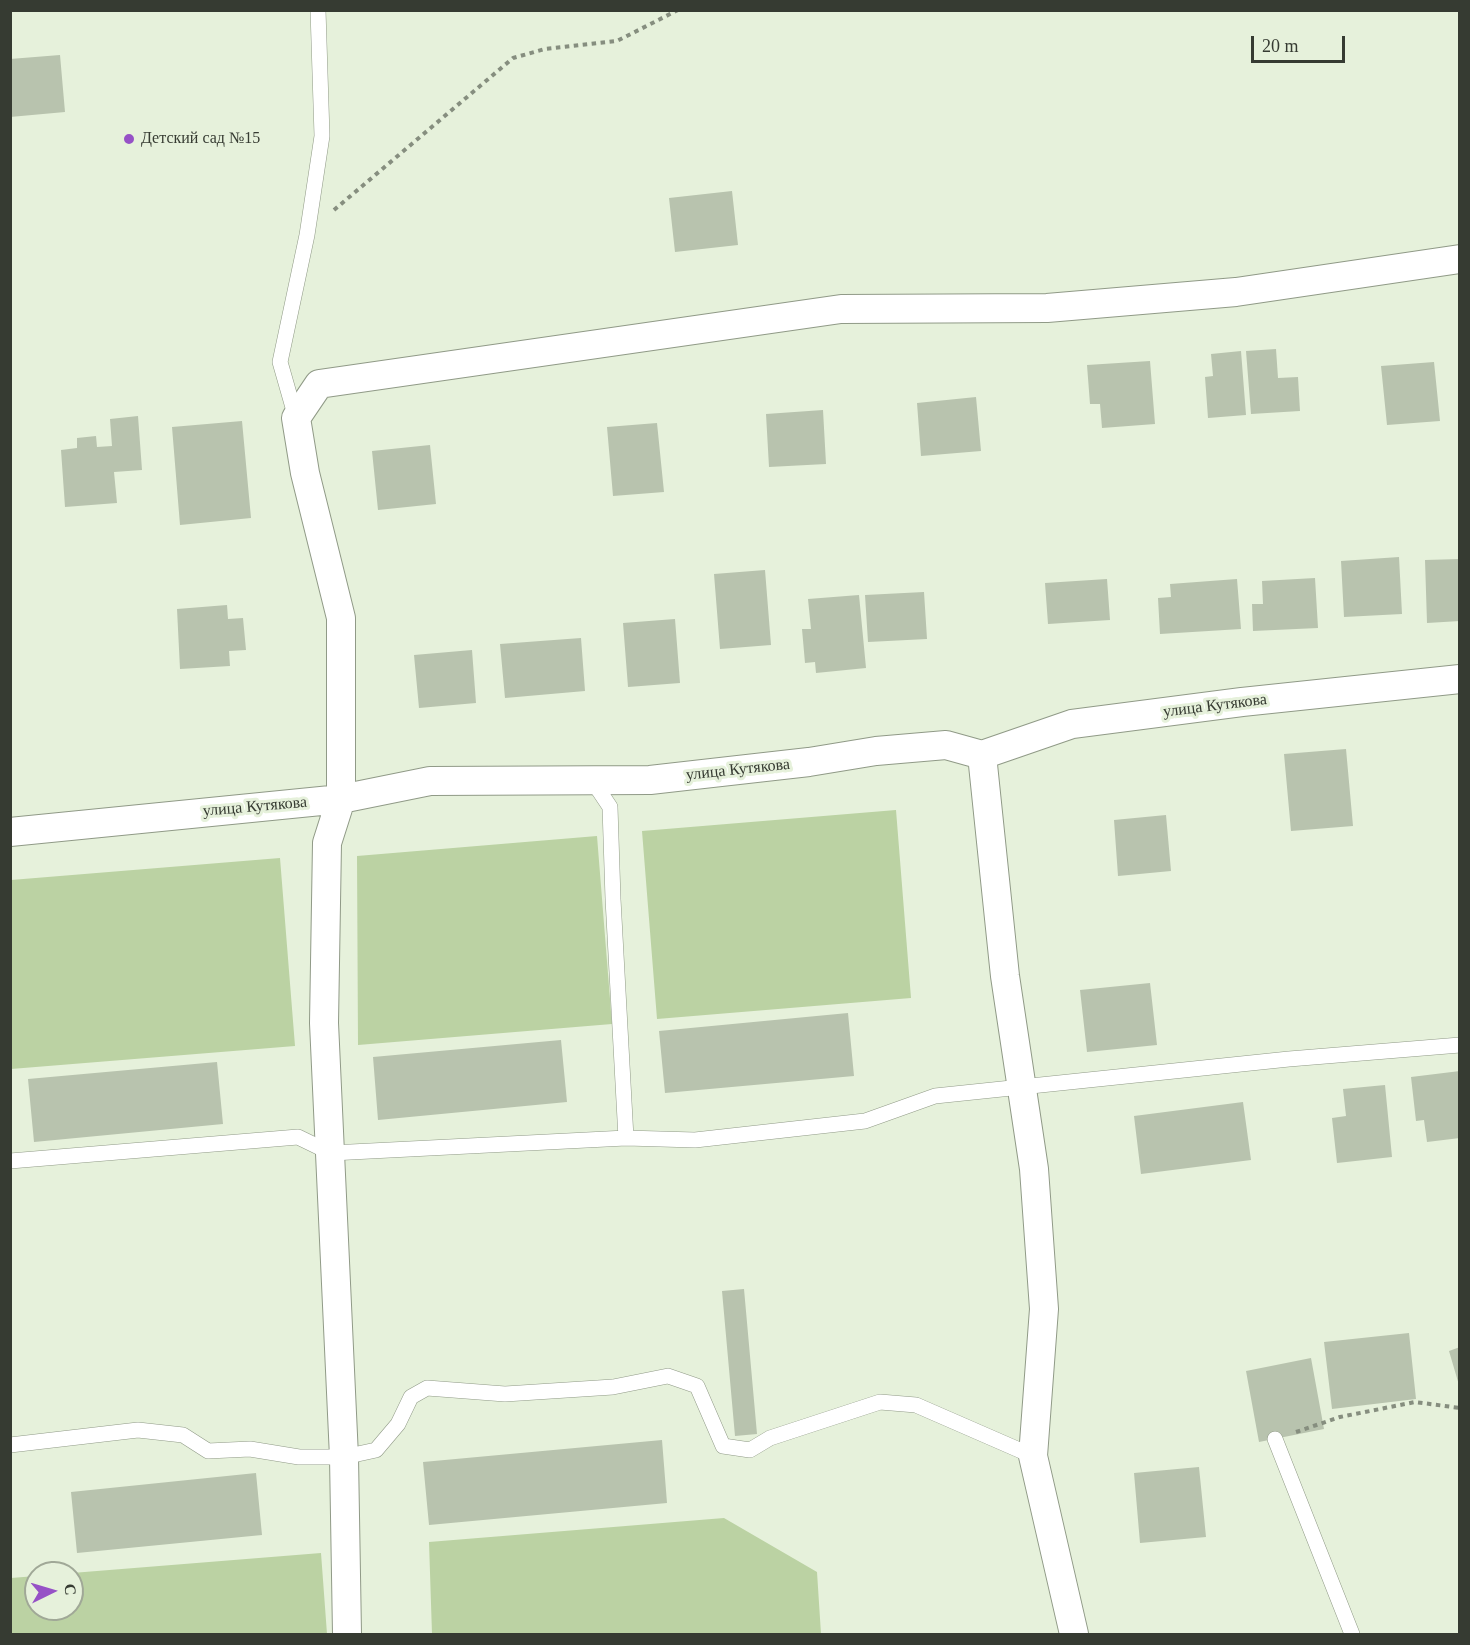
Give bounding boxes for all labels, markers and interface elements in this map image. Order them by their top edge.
scale bar [1254,24,1348,62]
text: 20 m [1262,36,1299,56]
place label: Детский сад №15 [141,129,260,149]
marker: Детский сад №15 [122,132,136,146]
street label: улица Кутякова [1162,690,1268,722]
street label: улица Кутякова [685,755,791,785]
street label: улица Кутякова [202,793,308,821]
north arrow [24,1561,84,1621]
text: С [61,1583,79,1596]

